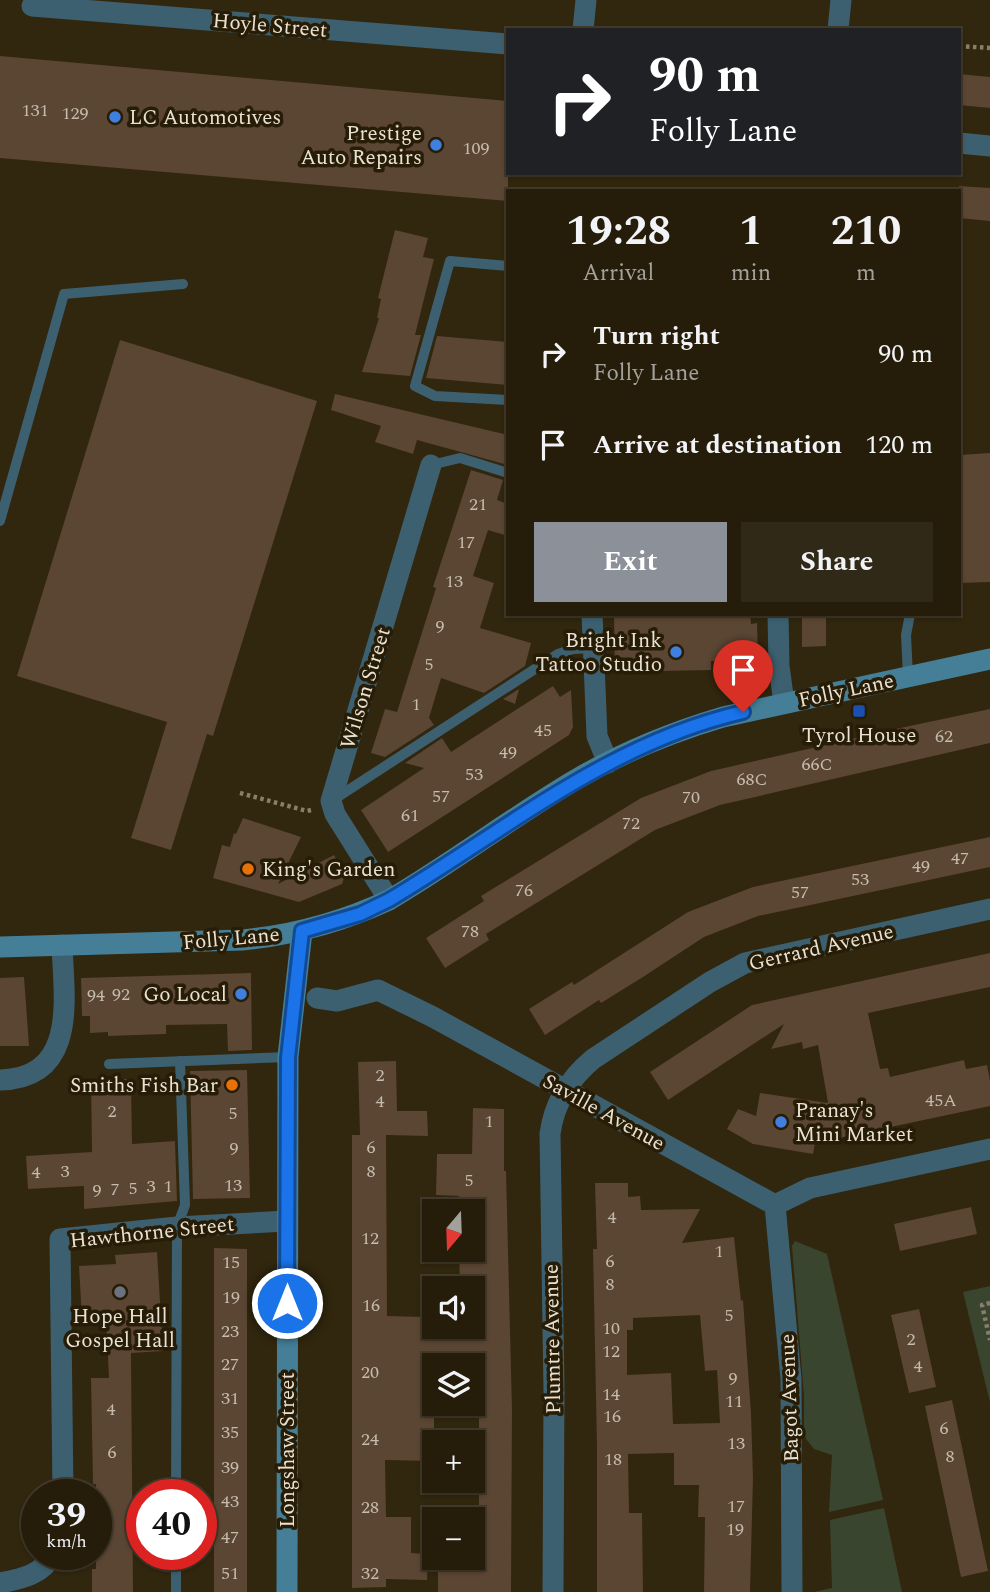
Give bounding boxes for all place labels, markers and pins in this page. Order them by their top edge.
place label: LC Automotives [129,102,281,134]
marker: LC Automotives [107,109,123,125]
place label: Prestige Auto Repairs [301,118,422,174]
marker: Prestige Auto Repairs [428,137,444,153]
place label: Bright Ink Tattoo Studio [535,625,662,681]
pin [713,640,773,712]
marker: Bright Ink Tattoo Studio [668,644,684,660]
marker: Tyrol House [851,703,867,719]
place label: Tyrol House [802,720,916,752]
place label: King's Garden [262,854,395,886]
marker: King's Garden [240,861,256,877]
place label: Go Local [143,979,227,1011]
marker: Go Local [233,986,249,1002]
place label: Smiths Fish Bar [70,1070,218,1102]
marker: Smiths Fish Bar [224,1077,240,1093]
place label: Pranay's Mini Market [795,1095,913,1151]
marker: Pranay's Mini Market [773,1114,789,1130]
marker: Hope Hall Gospel Hall [112,1284,128,1300]
place label: Hope Hall Gospel Hall [65,1301,175,1357]

